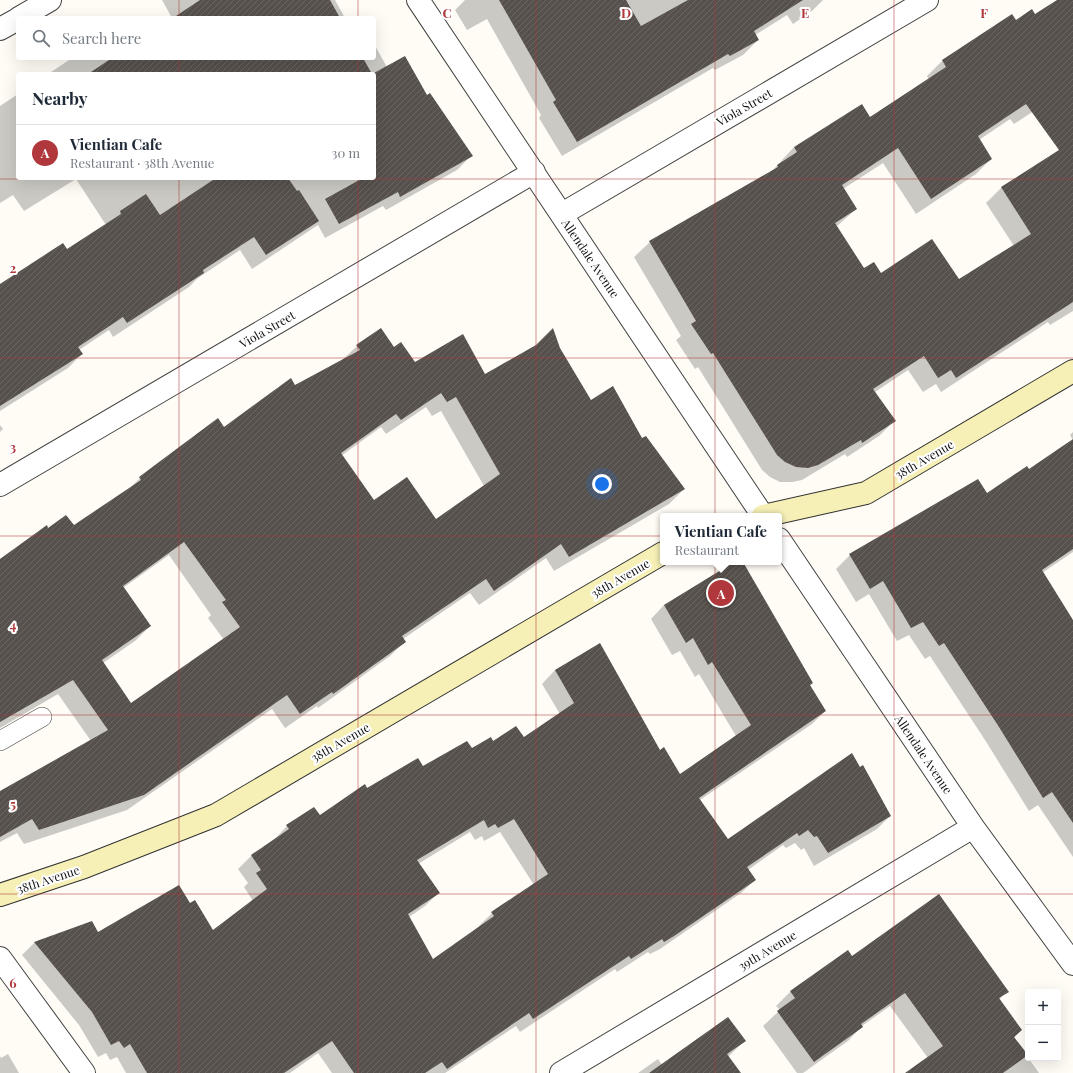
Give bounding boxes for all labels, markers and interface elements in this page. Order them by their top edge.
text: C [442,4,452,21]
text: D [621,4,631,21]
text: E [801,4,809,21]
text: F [980,4,988,21]
search box [16,16,376,60]
icon: search [30,27,52,49]
text: Search here [62,28,141,48]
street label: Viola Street [712,84,775,130]
text: Nearby [32,87,87,109]
text: Vientian Cafe [70,134,162,154]
text: A [41,144,49,161]
text: 30 m [332,144,360,161]
text: Restaurant · 38th Avenue [70,154,214,171]
street label: Allendale Avenue [558,215,623,301]
text: 2 [10,259,17,276]
street label: Viola Street [235,306,298,352]
street label: 38th Avenue [892,436,956,482]
text: 3 [10,438,16,455]
your location [592,474,612,494]
popup [660,513,782,565]
text: Vientian Cafe [675,521,767,541]
text: Restaurant [675,541,739,558]
street label: 38th Avenue [588,555,652,601]
pin: A [708,578,734,608]
text: 4 [10,616,17,633]
street label: Allendale Avenue [891,711,956,797]
street label: 38th Avenue [308,719,372,765]
text: 5 [10,795,16,812]
street label: 38th Avenue [15,861,81,897]
street label: 39th Avenue [735,926,799,974]
text: 6 [9,974,17,991]
map controls [1025,989,1061,1061]
button: + [1025,989,1061,1025]
button: − [1025,1025,1061,1061]

